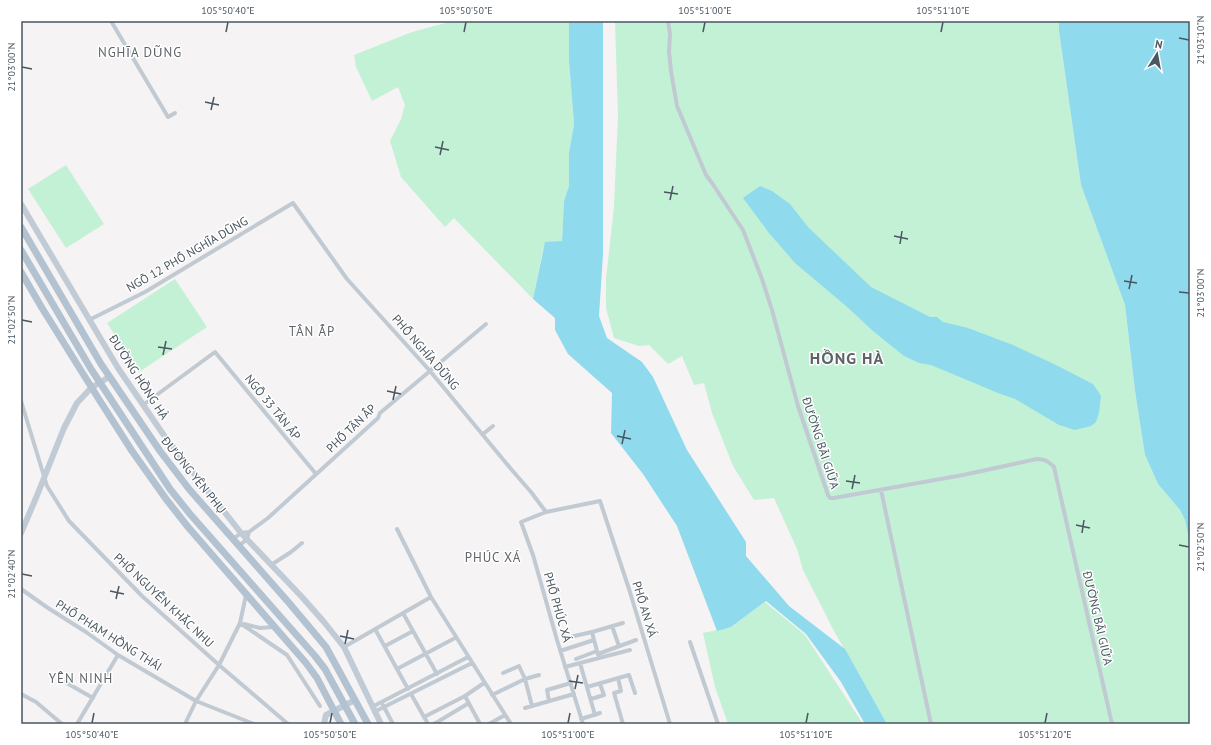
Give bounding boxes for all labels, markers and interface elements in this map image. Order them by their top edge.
text: 105°50'40"E [201,4,255,17]
text: 105°50'50"E [439,4,493,17]
text: 105°51'00"E [678,4,732,17]
text: 105°51'10"E [916,4,970,17]
text: 21°03'10"N [1194,15,1207,65]
north arrow [1137,34,1177,74]
text: N [1154,37,1164,52]
text: 21°03'00"N [5,42,18,92]
district label: NGHĨA DŨNG [98,44,182,61]
street label: NGÕ 12 PHỐ NGHĨA DŨNG [124,213,250,295]
text: 21°03'00"N [1194,268,1207,318]
text: 21°02'50"N [5,295,18,345]
street label: PHỐ NGHĨA DŨNG [389,311,463,393]
district label: TÂN ẤP [289,323,335,340]
street label: ĐƯỜNG HỒNG HÀ [105,331,172,422]
district label: HỒNG HÀ [810,348,884,368]
street label: NGÕ 33 TÂN ẤP [242,371,304,443]
street label: ĐƯỜNG BÃI GIỮA [799,394,843,491]
street label: PHỐ TÂN ẤP [323,400,379,455]
street label: ĐƯỜNG YÊN PHỤ [158,433,230,516]
text: 21°02'50"N [1194,522,1207,572]
text: 21°02'40"N [5,549,18,599]
district label: PHÚC XÁ [465,549,521,566]
street label: PHỐ NGUYỄN KHẮC NHU [111,550,217,650]
street label: ĐƯỜNG BÃI GIỮA [1080,569,1116,666]
street label: PHỐ PHÚC XÁ [541,570,575,644]
street label: PHỐ AN XÁ [629,579,661,639]
street label: PHỐ PHẠM HỒNG THÁI [53,596,165,674]
district label: YÊN NINH [49,670,113,687]
text: 105°50'40"E [65,728,119,741]
text: 105°50'50"E [303,728,357,741]
text: 105°51'00"E [541,728,595,741]
text: 105°51'10"E [779,728,833,741]
text: 105°51'20"E [1018,728,1072,741]

